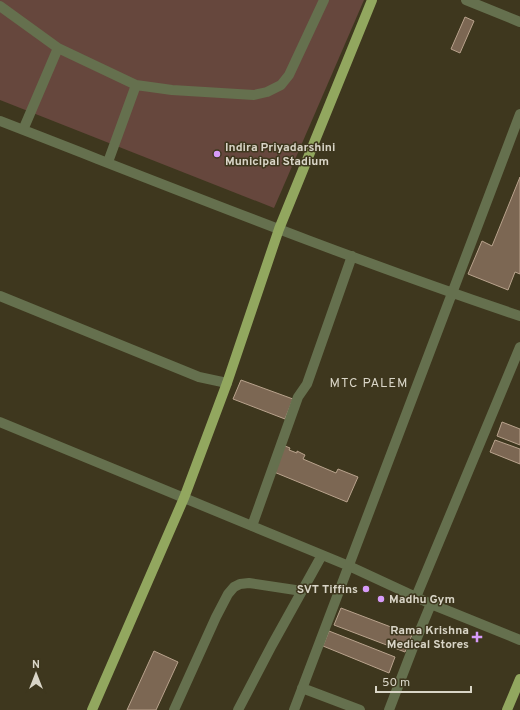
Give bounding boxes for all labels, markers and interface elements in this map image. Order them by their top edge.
place label: Indira Priyadarshini Municipal Stadium [225,140,335,170]
marker: Indira Priyadarshini Municipal Stadium [212,149,222,159]
district label: MTC PALEM [330,376,408,392]
place label: SVT Tiffins [297,582,358,598]
marker: SVT Tiffins [361,584,371,594]
place label: Madhu Gym [389,592,455,608]
marker: Madhu Gym [376,594,386,604]
place label: Rama Krishna Medical Stores [387,623,469,653]
marker: Rama Krishna Medical Stores [472,632,482,642]
north arrow [16,654,56,694]
text: N [32,658,40,672]
scale bar [376,668,471,694]
text: 50 m [382,675,410,691]

